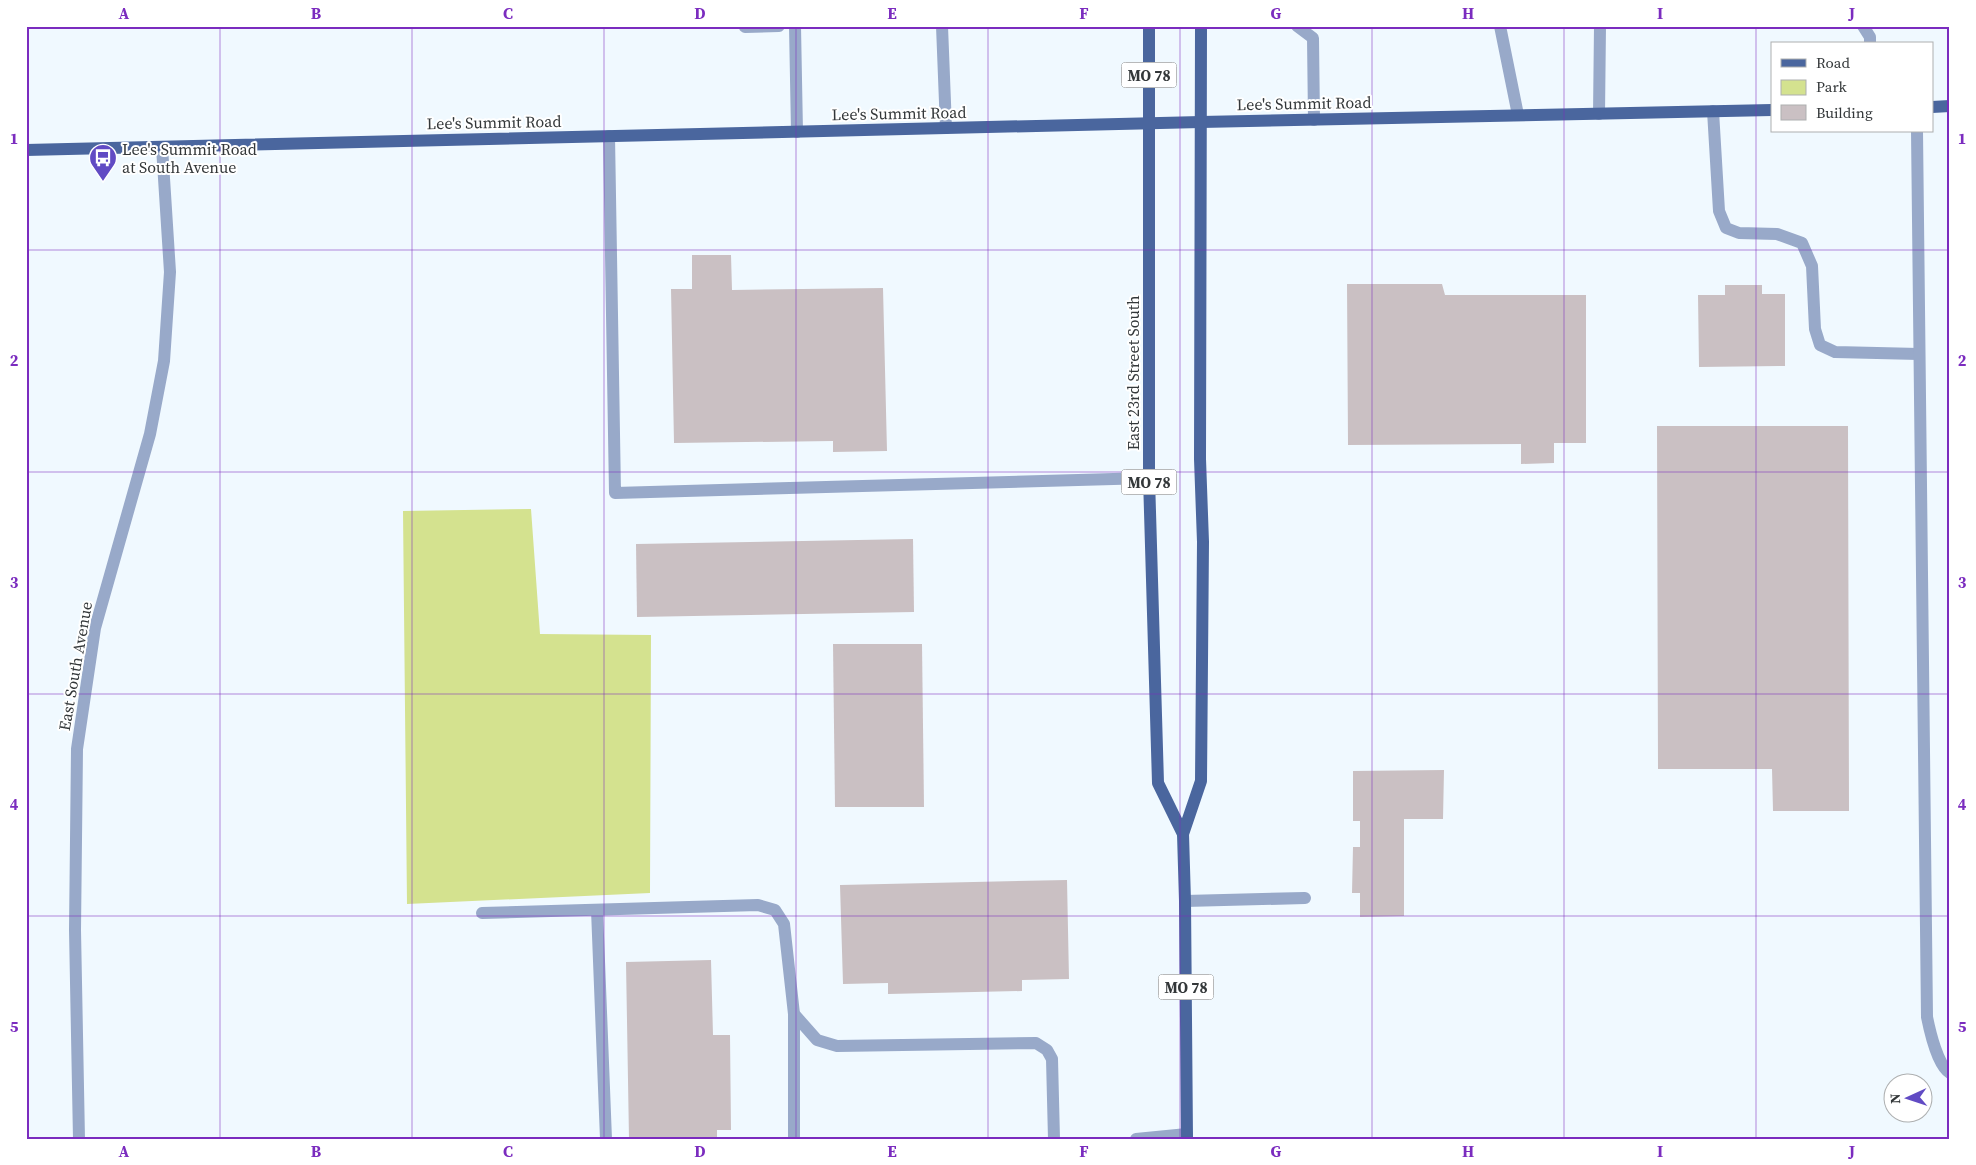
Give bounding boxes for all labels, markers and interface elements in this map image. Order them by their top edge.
text: A [119,2,130,24]
text: B [311,2,322,24]
text: C [503,2,513,24]
text: D [694,2,706,24]
text: E [887,2,897,24]
text: F [1079,2,1089,24]
text: G [1271,2,1282,24]
text: H [1462,2,1474,24]
text: I [1657,2,1663,24]
text: J [1848,2,1855,24]
legend [1771,42,1934,132]
text: Road [1816,52,1850,73]
road number: MO 78 [1122,62,1176,88]
text: Park [1816,76,1848,97]
street label: Lee's Summit Road [1236,91,1372,115]
street label: Lee's Summit Road [831,101,967,125]
text: Building [1816,102,1873,123]
street label: Lee's Summit Road [426,110,562,134]
text: 1 [10,127,18,149]
text: 1 [1958,127,1966,149]
place label: Lee's Summit Road at South Avenue [122,138,257,178]
bus stop icon: Lee's Summit Road at South Avenue [88,143,118,182]
street label: East 23rd Street South [1122,295,1144,451]
text: 2 [10,349,19,371]
text: 2 [1958,349,1967,371]
road number: MO 78 [1122,470,1176,494]
text: 3 [10,571,19,593]
text: 3 [1958,571,1967,593]
street label: East South Avenue [53,600,97,732]
text: 4 [10,793,19,815]
text: 4 [1958,793,1967,815]
road number: MO 78 [1158,974,1214,1000]
text: 5 [10,1015,19,1037]
text: 5 [1958,1015,1967,1037]
north arrow [1884,1072,1934,1122]
text: N [1885,1093,1905,1104]
text: A [119,1140,130,1162]
text: B [311,1140,322,1162]
text: C [503,1140,513,1162]
text: D [694,1140,706,1162]
text: E [887,1140,897,1162]
text: F [1079,1140,1089,1162]
text: G [1271,1140,1282,1162]
text: H [1462,1140,1474,1162]
text: I [1657,1140,1663,1162]
text: J [1848,1140,1855,1162]

